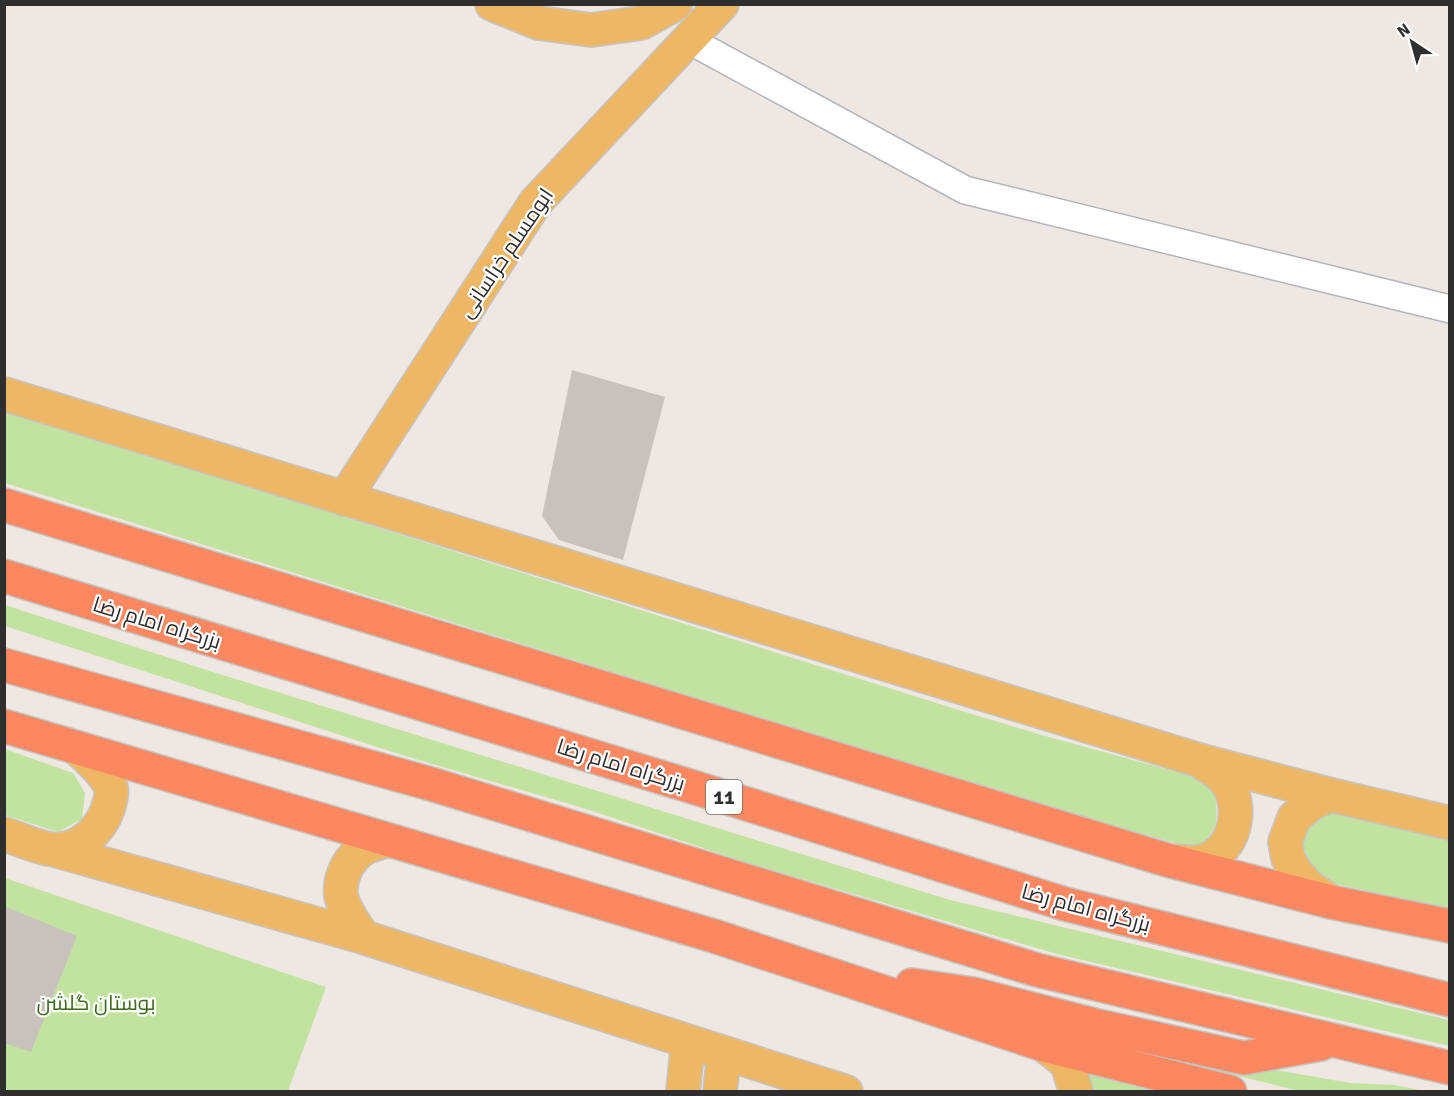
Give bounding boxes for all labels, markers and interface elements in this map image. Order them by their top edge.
north arrow [1382,12,1442,72]
text: N [1393,19,1414,42]
street label: ابومسلم خراسانی [453,183,560,323]
street label: بزرگراه امام رضا [90,591,224,656]
street label: بزرگراه امام رضا [554,733,688,798]
road number: 11 [706,780,742,814]
street label: بزرگراه امام رضا [1018,878,1153,939]
park label: بوستان گلشن [36,990,156,1016]

